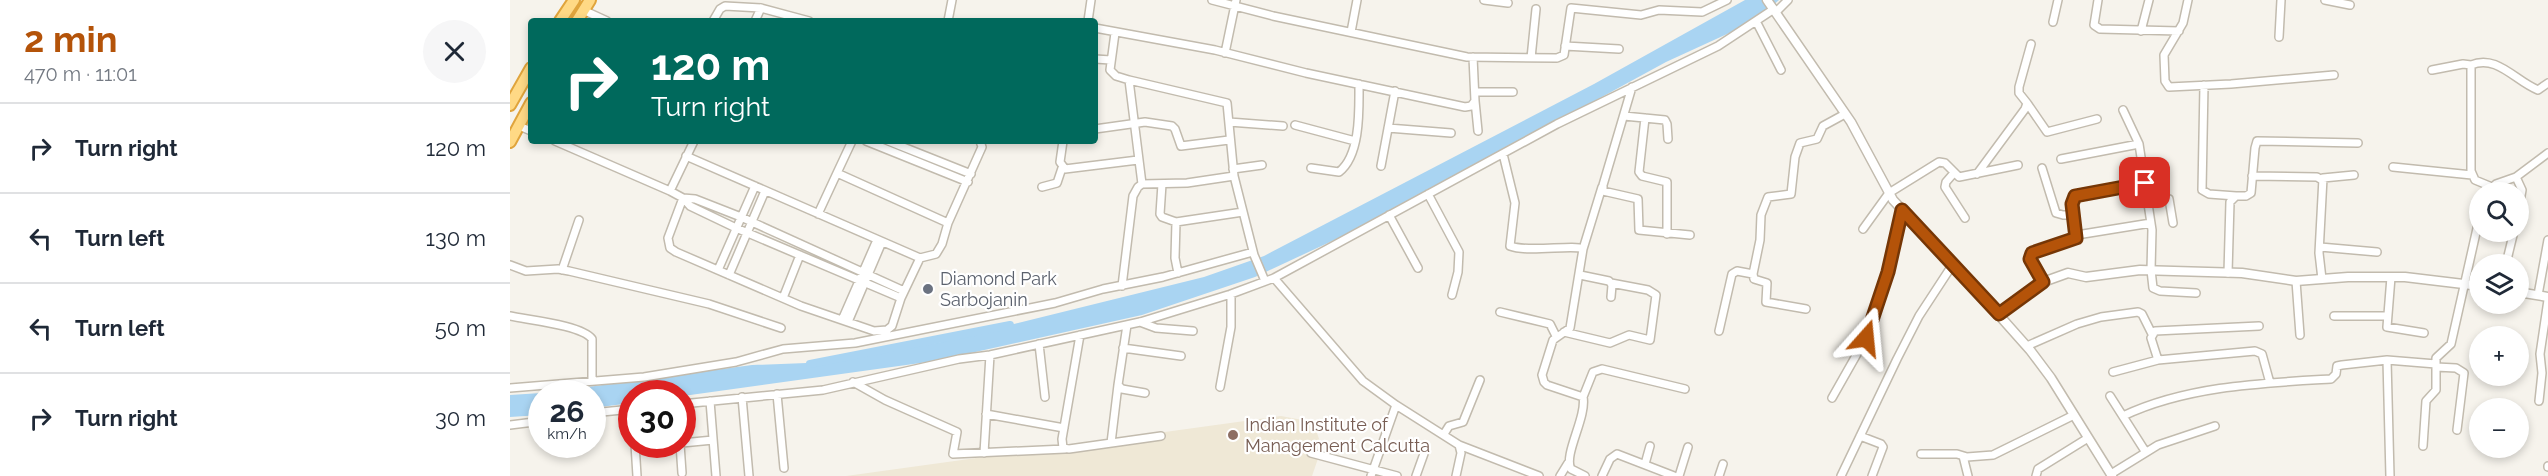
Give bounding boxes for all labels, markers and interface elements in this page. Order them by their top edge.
text: 2 min [24,18,117,60]
button: close [423,20,486,83]
text: 120 m [651,41,770,90]
icon: right [552,42,630,120]
text: 470 m · 11:01 [24,62,137,86]
text: Turn right [651,91,770,122]
icon: right [24,132,57,165]
text: Turn right [75,135,178,161]
text: 120 m [426,135,486,161]
pin [2119,157,2170,208]
icon: arrive [2128,166,2161,199]
map controls [2469,182,2529,458]
button: search [2469,182,2529,242]
icon: left [24,222,57,255]
text: Turn left [75,225,165,251]
text: 130 m [426,225,486,251]
button: layers [2469,254,2529,314]
place label: Diamond Park Sarbojanin [940,268,1057,310]
marker: Diamond Park Sarbojanin [921,282,935,296]
position arrow [1834,306,1898,370]
icon: left [24,312,57,345]
text: Turn left [75,315,165,341]
text: 50 m [435,315,486,341]
button: + [2469,326,2529,386]
speed limit sign: 30 [618,380,696,458]
text: 26 [549,394,585,429]
button: − [2469,398,2529,458]
icon: right [24,402,57,435]
text: Turn right [75,405,178,431]
text: 30 m [435,405,486,431]
place label: Indian Institute of Management Calcutta [1245,414,1430,456]
text: km/h [547,425,587,443]
marker: Indian Institute of Management Calcutta [1226,428,1240,442]

